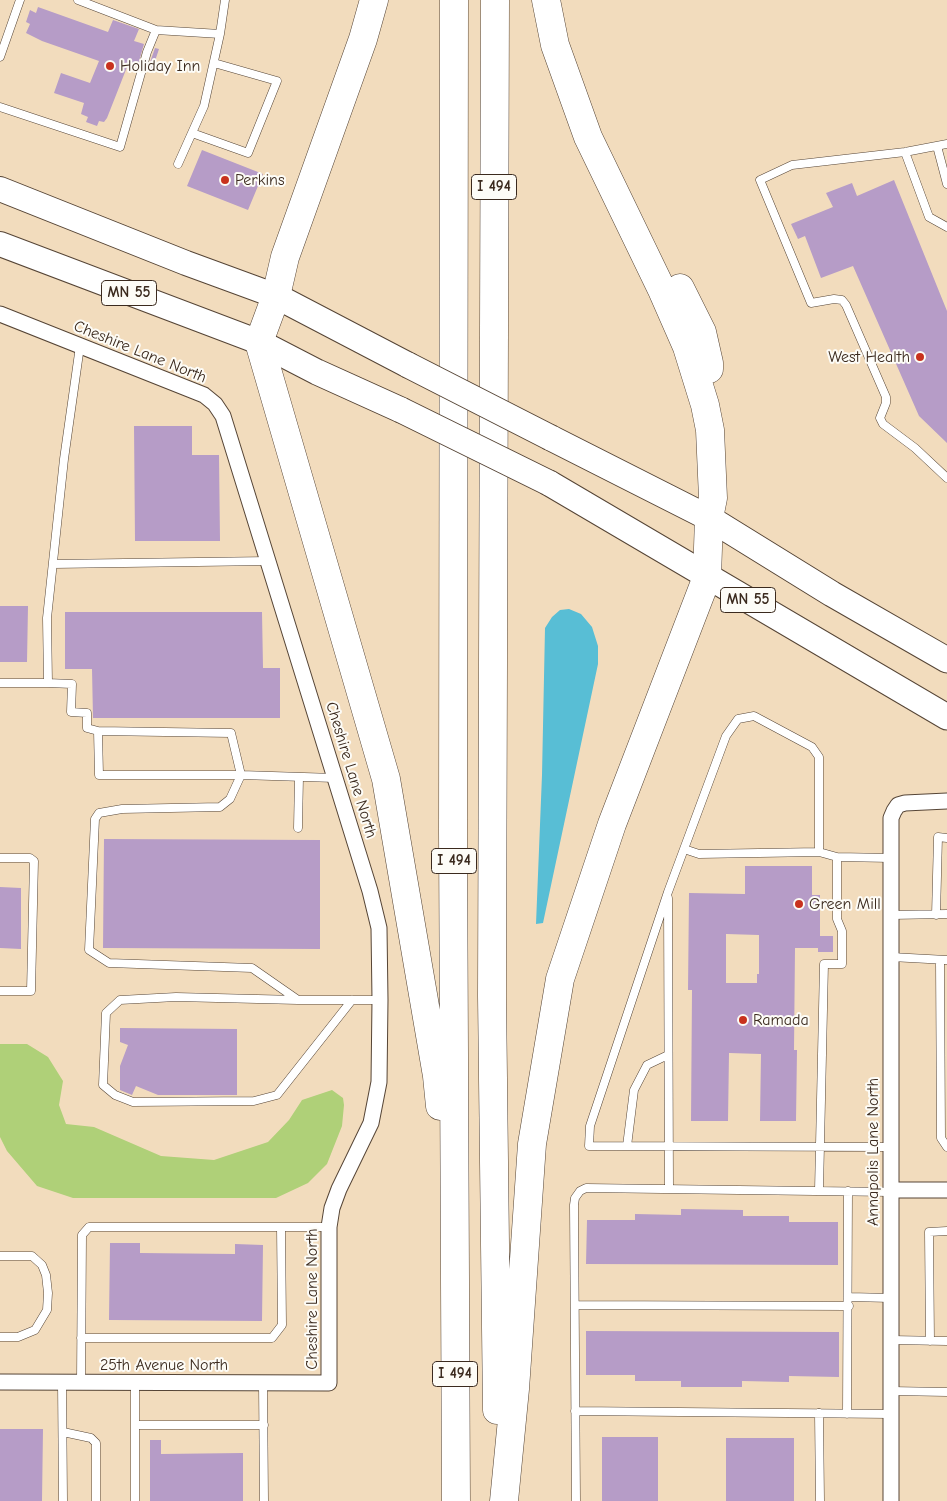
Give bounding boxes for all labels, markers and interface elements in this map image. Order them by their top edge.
place label: Holiday Inn [120,56,200,76]
marker: Holiday Inn [104,60,116,72]
place label: Perkins [235,170,285,190]
marker: Perkins [219,174,231,186]
road number: I 494 [472,174,516,200]
road number: MN 55 [102,280,156,306]
street label: Cheshire Lane North [71,317,209,387]
place label: West Health [828,347,910,367]
marker: West Health [914,351,926,363]
road number: MN 55 [720,588,776,612]
street label: Cheshire Lane North [321,700,381,840]
road number: I 494 [432,848,476,874]
place label: Green Mill [809,894,881,914]
marker: Green Mill [793,898,805,910]
place label: Ramada [753,1010,809,1030]
marker: Ramada [737,1014,749,1026]
street label: Annapolis Lane North [863,1078,883,1226]
street label: Cheshire Lane North [302,1228,322,1370]
street label: 25th Avenue North [100,1355,228,1375]
road number: I 494 [432,1362,478,1386]

